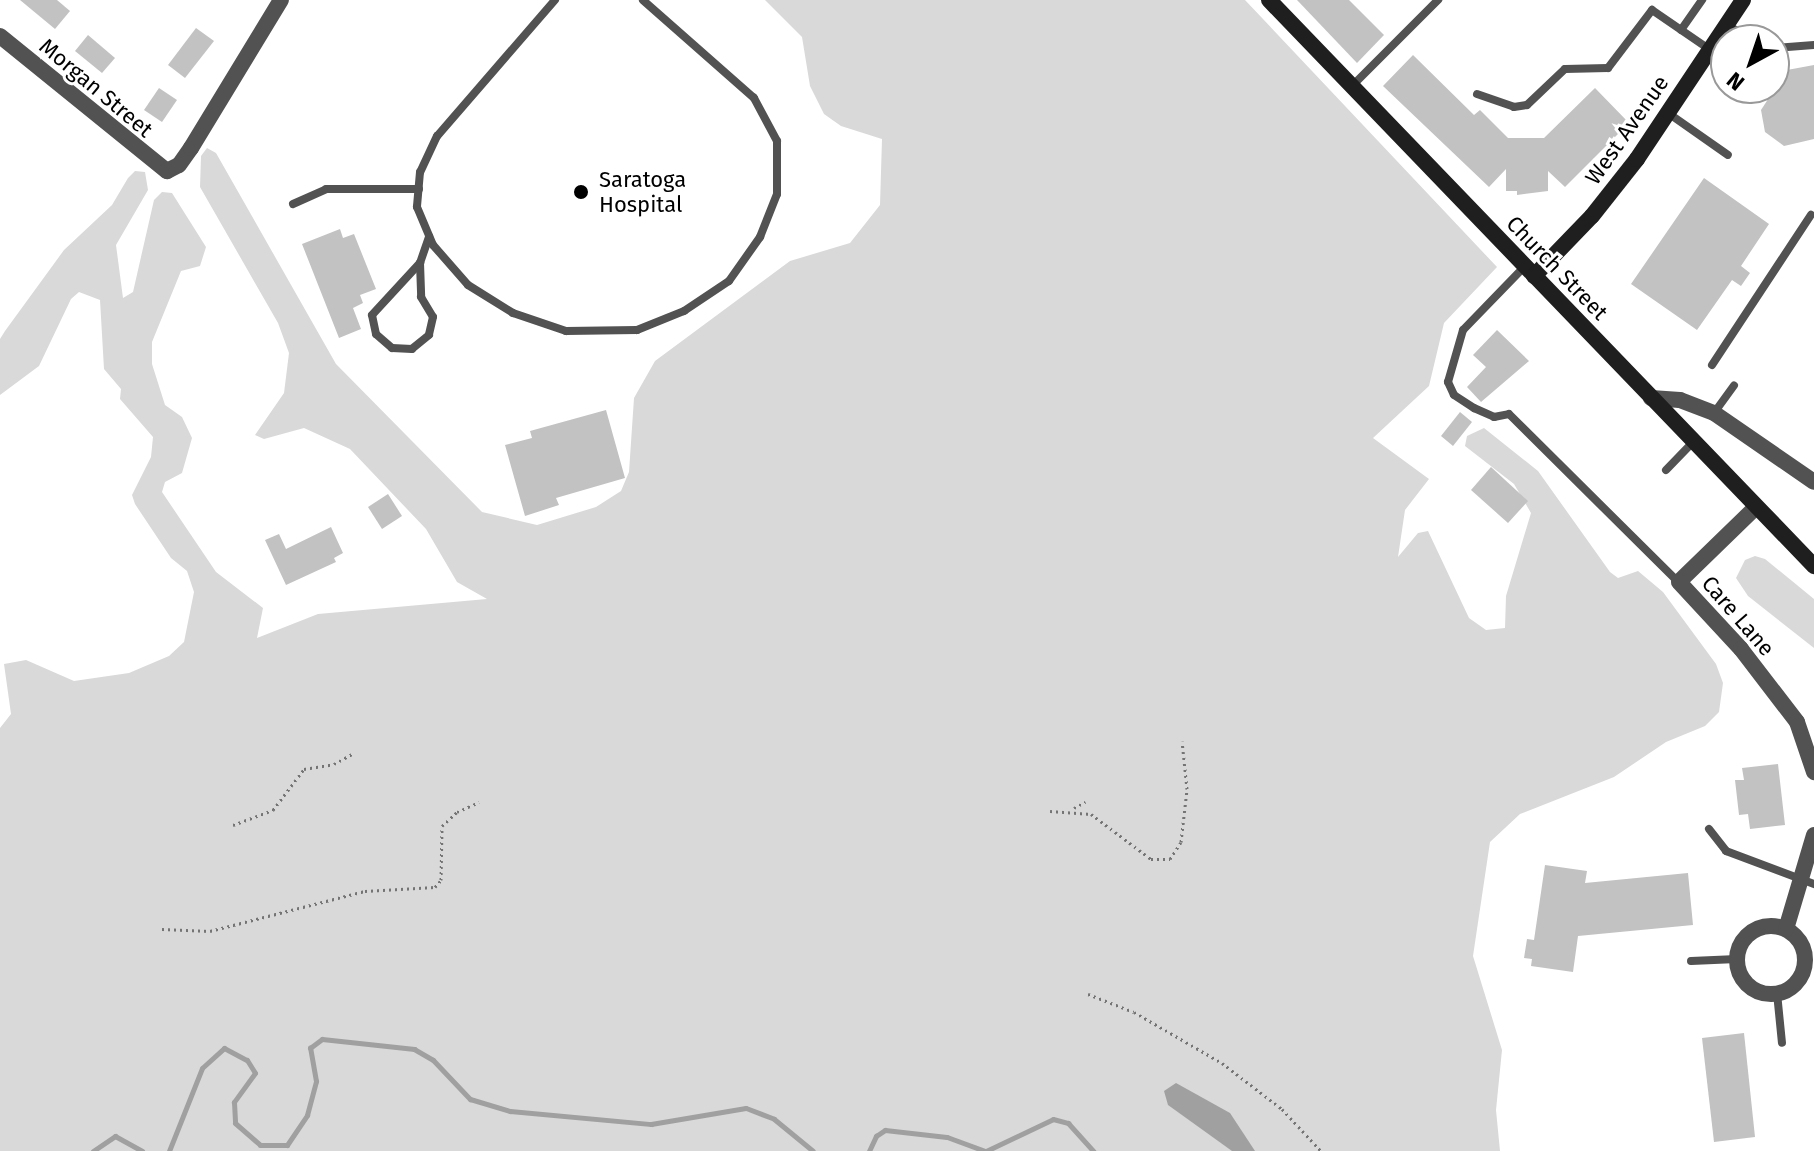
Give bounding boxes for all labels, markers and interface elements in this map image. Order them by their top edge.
north arrow [1710,24,1790,104]
street label: Morgan Street [34,33,158,143]
text: N [1721,66,1750,96]
street label: West Avenue [1580,70,1674,190]
place label: Saratoga Hospital [599,166,686,218]
marker: Saratoga Hospital [570,181,592,203]
street label: Church Street [1501,210,1613,326]
street label: Care Lane [1696,571,1780,661]

